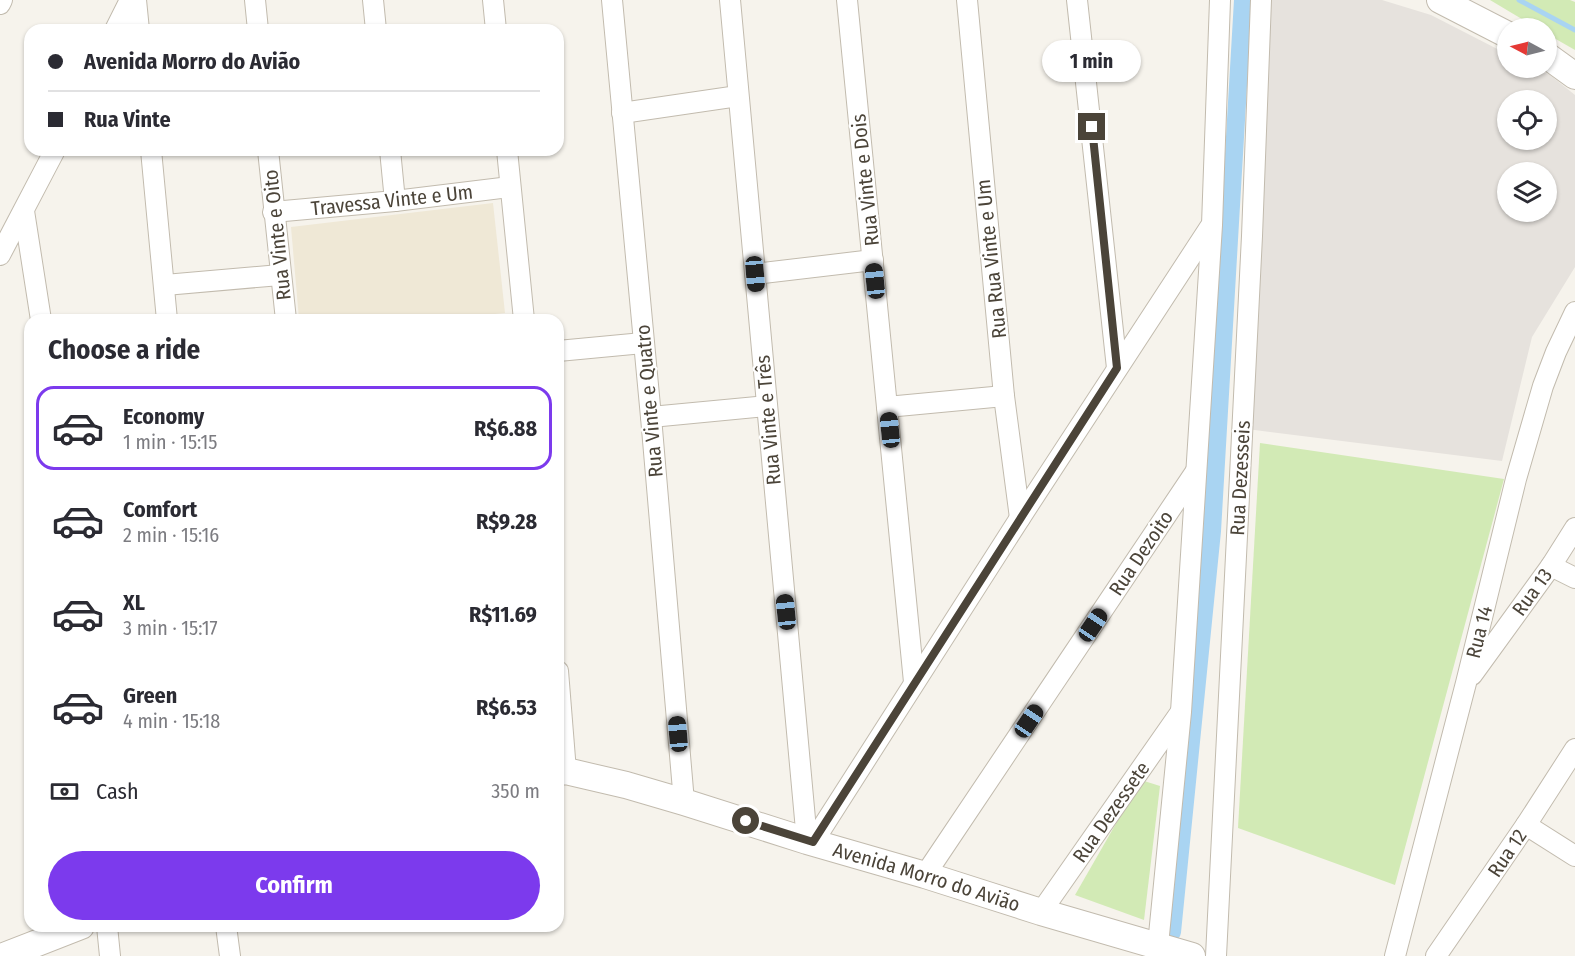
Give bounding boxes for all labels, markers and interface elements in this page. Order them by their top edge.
north arrow [1497,18,1557,78]
map controls [1497,18,1557,222]
callout: 1 min [1042,40,1142,82]
text: Avenida Morro do Avião [84,48,300,75]
text: 1 min [1070,49,1113,73]
button: locate [1497,90,1557,150]
text: Rua Vinte [84,106,171,133]
street label: Rua Vinte e Dois [846,113,884,247]
route end [1078,113,1105,140]
button: layers [1497,162,1557,222]
street label: Rua Vinte e Oito [258,168,296,302]
street label: Rua Rua Vinte e Um [971,178,1011,340]
street label: Travessa Vinte e Um [310,180,474,220]
car [744,255,766,293]
car [864,262,886,300]
street label: Rua Vinte e Quatro [630,324,668,478]
text: Choose a ride [48,334,200,366]
street label: Rua Vinte e Três [750,354,786,486]
icon: car [51,401,105,455]
text: Economy [123,403,204,430]
car [879,411,901,449]
text: R$6.88 [474,415,537,442]
street label: Rua Dezesseis [1225,420,1255,536]
text: 1 min · 15:15 [123,430,217,454]
icon: car [51,494,105,548]
text: Comfort [123,496,197,523]
street label: Rua Dezoito [1104,506,1178,600]
text: R$9.28 [476,508,537,535]
text: 2 min · 15:16 [123,523,219,547]
street label: Rua 13 [1507,564,1557,620]
icon: car [51,587,105,641]
text: XL [123,589,145,616]
car [775,593,797,631]
text: R$11.69 [469,601,537,628]
street label: Rua 14 [1461,603,1497,661]
car [1075,605,1111,645]
text: 3 min · 15:17 [123,616,218,640]
icon: car [51,680,105,734]
text: Green [123,682,177,709]
text: R$6.53 [476,694,537,721]
car [1011,701,1047,741]
text: 4 min · 15:18 [123,709,220,733]
car [667,715,689,753]
street label: Rua Dezessete [1067,757,1155,867]
icon: cash [48,775,81,808]
text: Cash [96,778,139,805]
text: 350 m [491,779,540,803]
route start [732,807,759,834]
street label: Rua 12 [1482,824,1532,881]
street label: Avenida Morro do Avião [830,837,1023,917]
button: Confirm [48,851,540,920]

